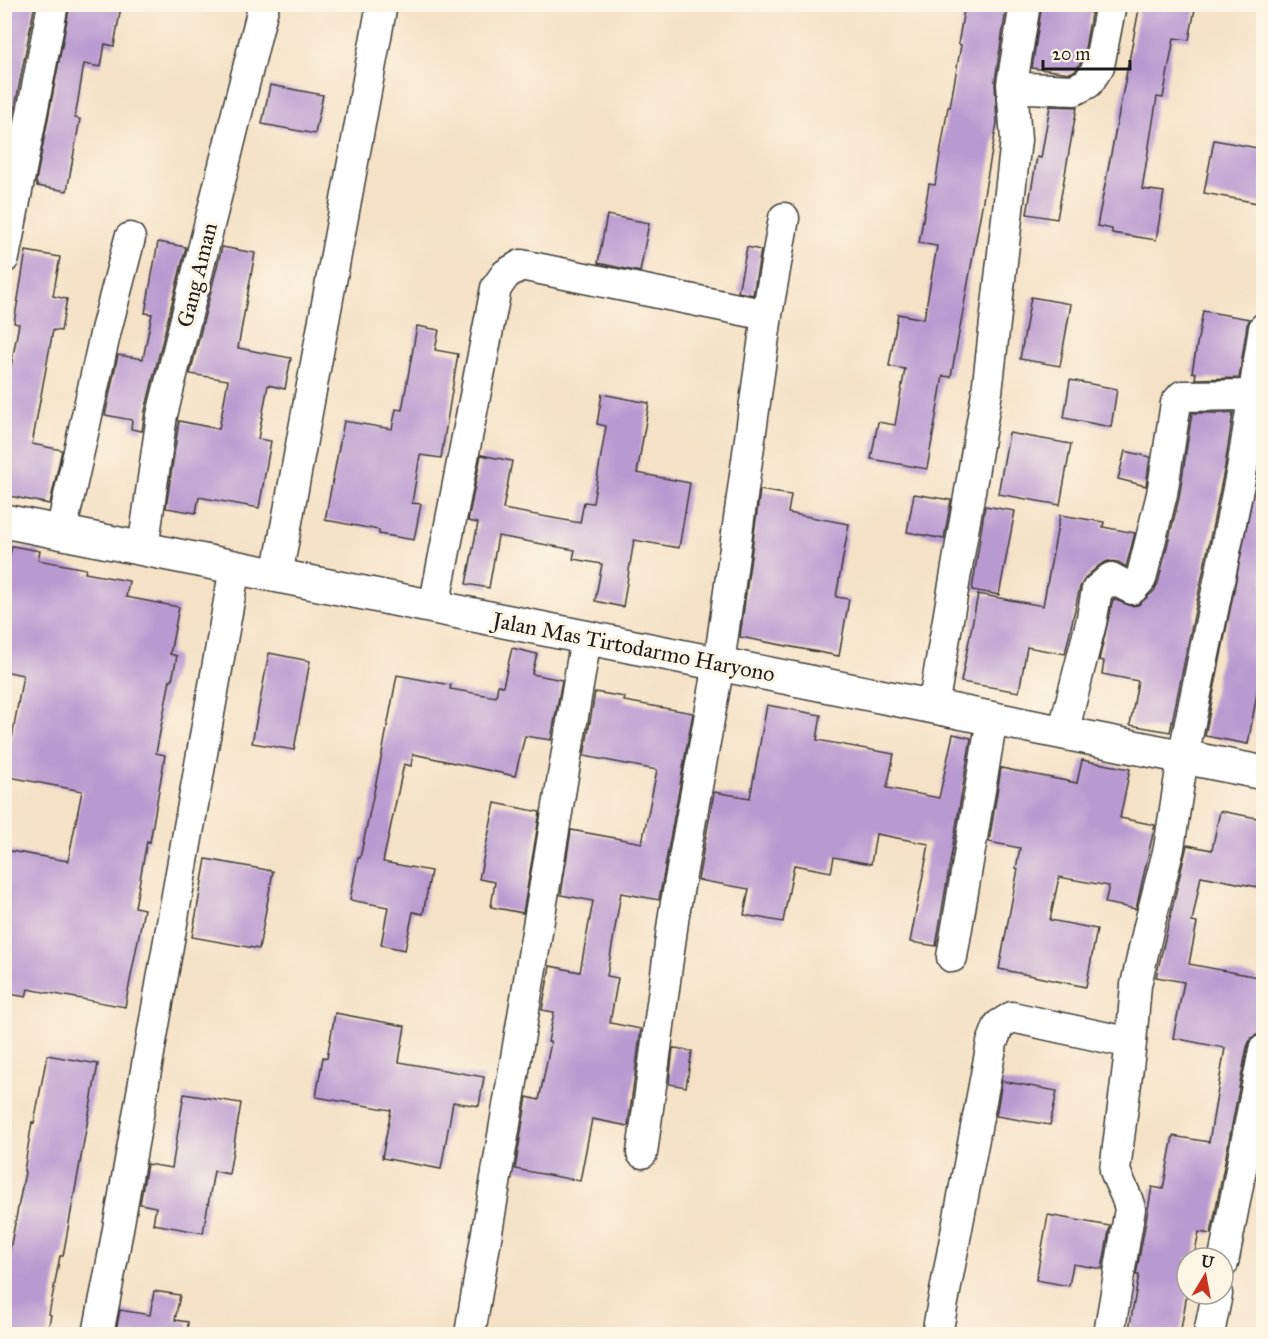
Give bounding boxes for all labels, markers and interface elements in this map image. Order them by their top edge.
scale bar [1043,33,1130,71]
text: 20 m [1052,43,1090,65]
street label: Gang Aman [171,220,223,330]
street label: Jalan Mas Tirtodarmo Haryono [489,606,777,688]
north arrow [1175,1246,1235,1306]
text: U [1200,1251,1216,1272]

